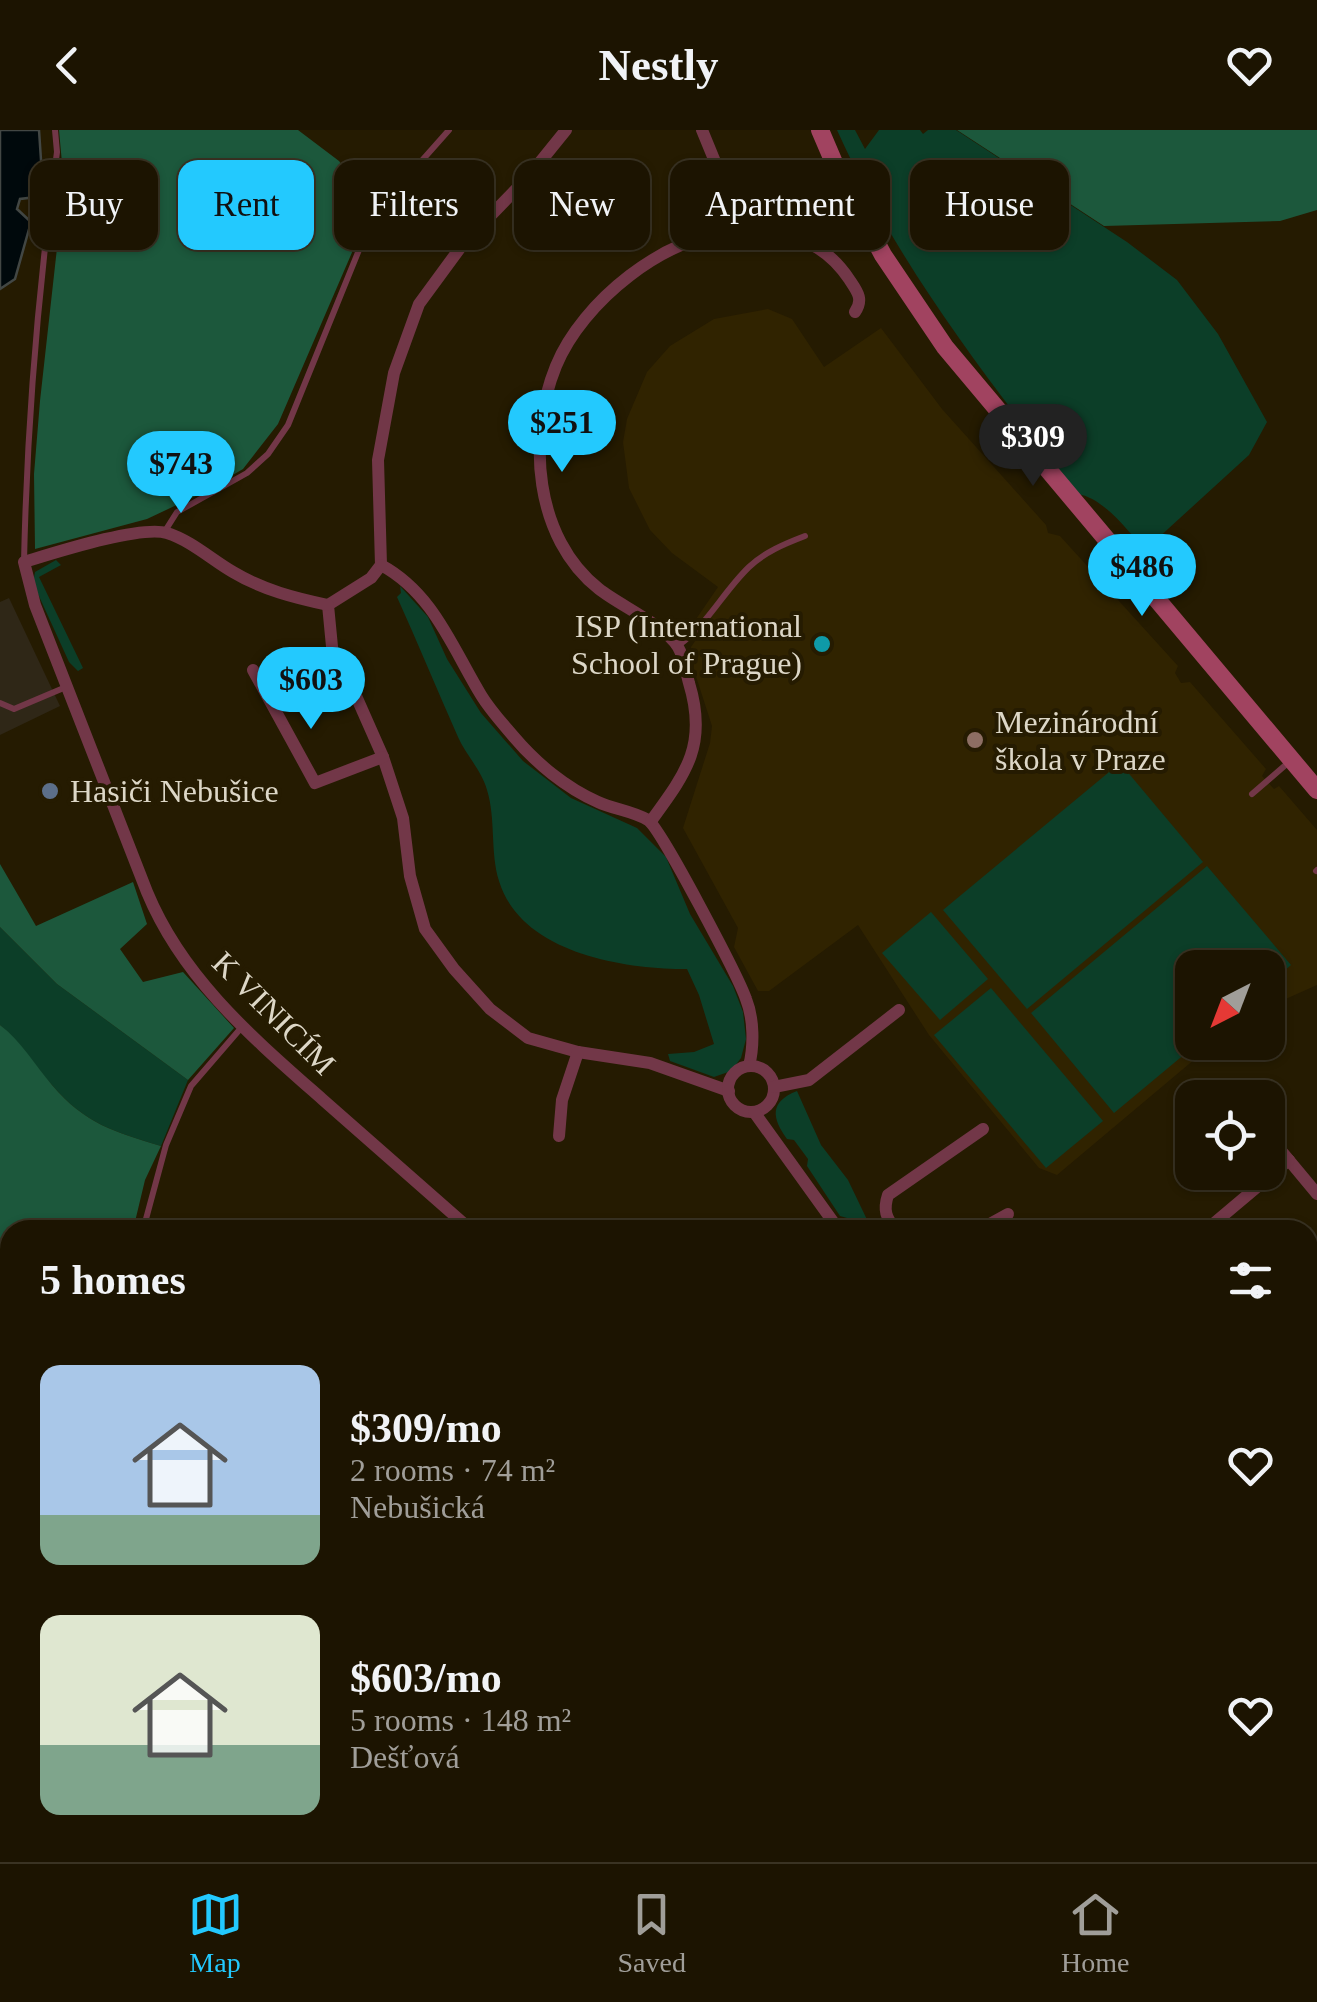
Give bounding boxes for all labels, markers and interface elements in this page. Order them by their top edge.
icon: back [40,38,95,93]
icon: heart [1222,38,1277,93]
text: Nestly [599,40,718,90]
chip: Buy [30,160,158,250]
chip: Rent [178,160,314,250]
chip: Filters [334,160,494,250]
chip: New [514,160,650,250]
chip: Apartment [670,160,890,250]
chip: House [910,160,1069,250]
pin: $251 [503,390,621,475]
text: $251 [530,404,594,440]
pin: $309 [974,404,1092,489]
text: $309 [1001,418,1065,454]
pin: $743 [122,431,240,516]
text: $743 [149,445,213,481]
pin: $486 [1083,534,1201,619]
text: $486 [1110,548,1174,584]
place label: ISP (International School of Prague) [571,608,802,681]
marker: ISP (International School of Prague) [811,633,833,655]
pin: $603 [252,647,370,732]
text: $603 [279,661,343,697]
place label: Mezinárodní škola v Praze [995,704,1166,777]
marker: Mezinárodní škola v Praze [964,729,986,751]
place label: Hasiči Nebušice [70,773,279,809]
marker: Hasiči Nebušice [39,780,61,802]
street label: K VINICÍM [205,944,343,1082]
north arrow [1175,950,1285,1060]
map controls [1175,950,1285,1190]
button: locate [1175,1080,1285,1190]
icon: filters [1223,1253,1278,1308]
text: 5 homes [40,1257,186,1303]
icon: home [120,1405,240,1525]
text: $309/mo [350,1405,502,1451]
icon: heart [1223,1438,1278,1493]
text: 2 rooms · 74 m² [350,1452,555,1488]
text: Nebušická [350,1489,485,1525]
icon: home [120,1655,240,1775]
text: $603/mo [350,1655,502,1701]
icon: heart [1223,1688,1278,1743]
text: 5 rooms · 148 m² [350,1702,571,1738]
text: Dešťová [350,1739,460,1775]
tab: Map [188,1887,243,1979]
tab: Saved [618,1887,686,1979]
tab: Home [1061,1887,1129,1979]

